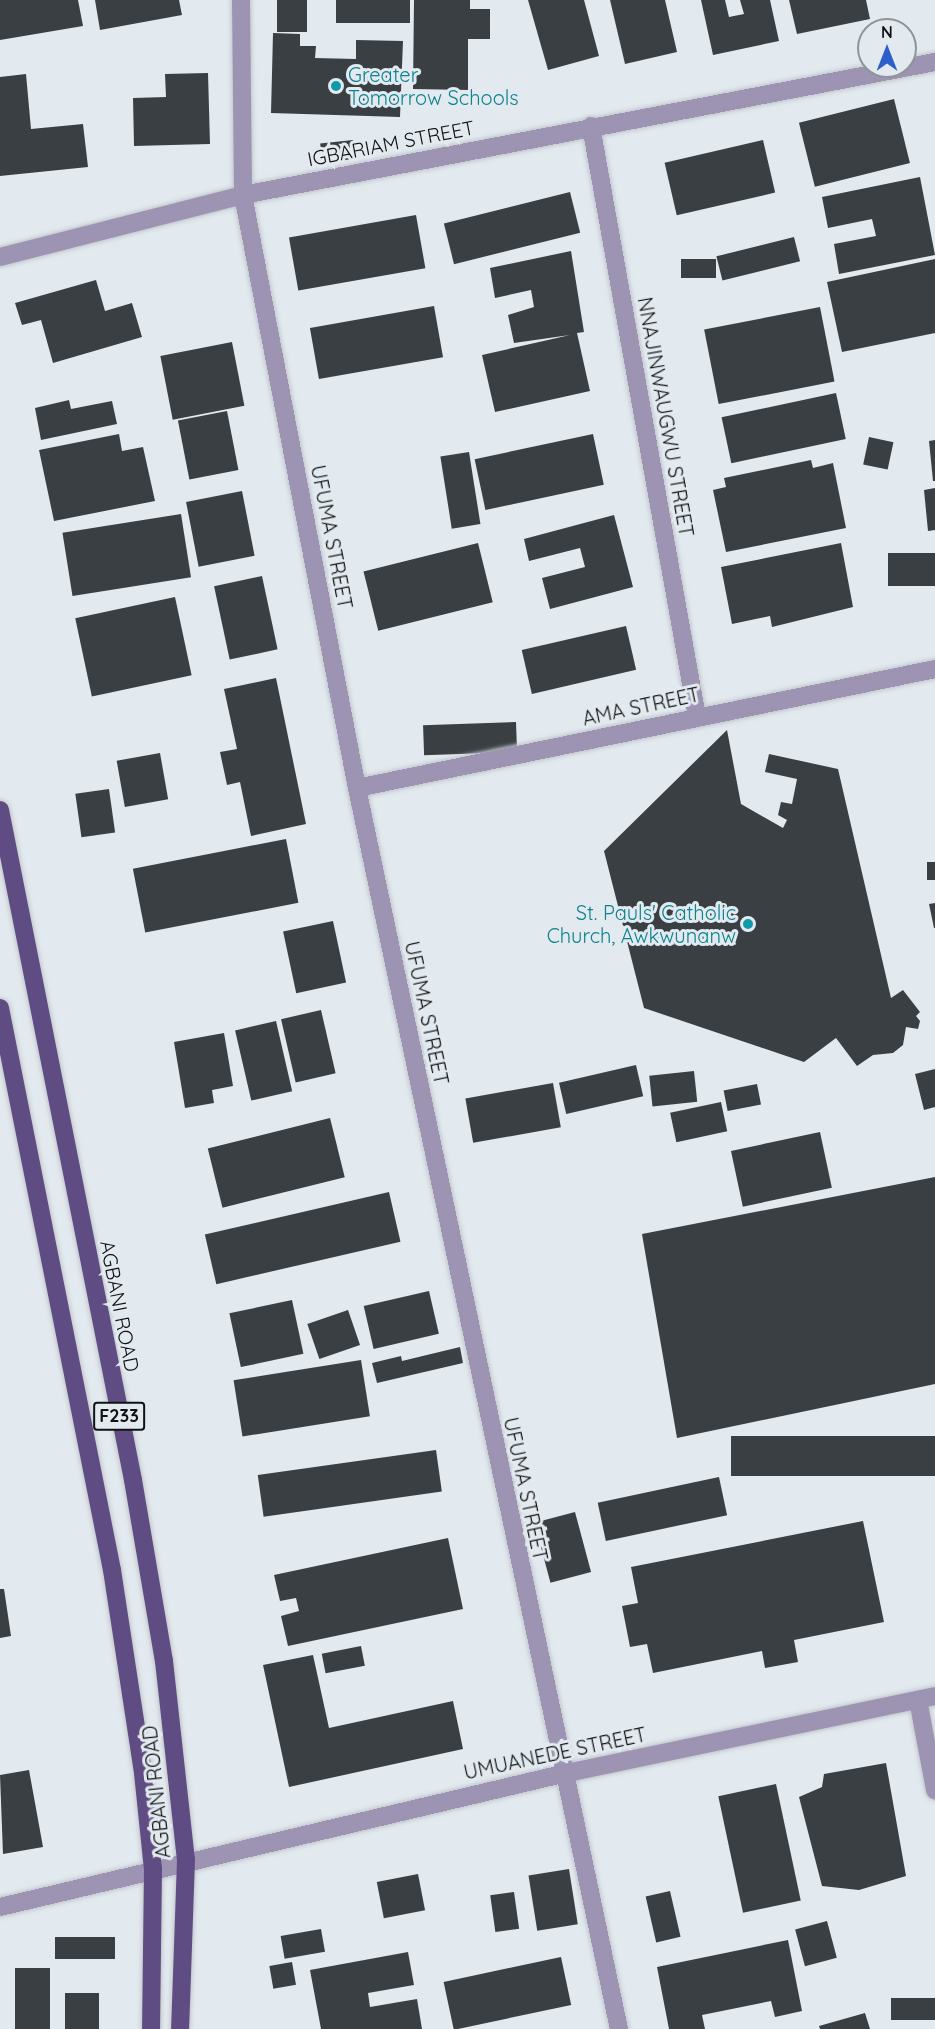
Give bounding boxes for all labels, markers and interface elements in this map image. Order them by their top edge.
north arrow [857,18,917,78]
text: N [881,22,893,42]
place label: Greater Tomorrow Schools [348,62,519,109]
marker: Greater Tomorrow Schools [329,79,343,93]
street label: IGBARIAM STREET [305,115,477,171]
street label: NNAJINWAUGWU STREET [633,295,699,539]
street label: UFUMA STREET [306,463,358,611]
street label: AMA STREET [580,682,702,730]
place label: St. Pauls' Catholic Church, Awkwunanw [547,900,736,947]
marker: St. Pauls' Catholic Church, Awkwunanw [741,917,755,931]
street label: UFUMA STREET [400,939,454,1087]
street label: AGBANI ROAD [95,1238,145,1374]
road number: F233 [92,1401,146,1431]
street label: UFUMA STREET [499,1415,553,1563]
street label: UMUANEDE STREET [461,1722,649,1784]
street label: AGBANI ROAD [137,1724,175,1860]

